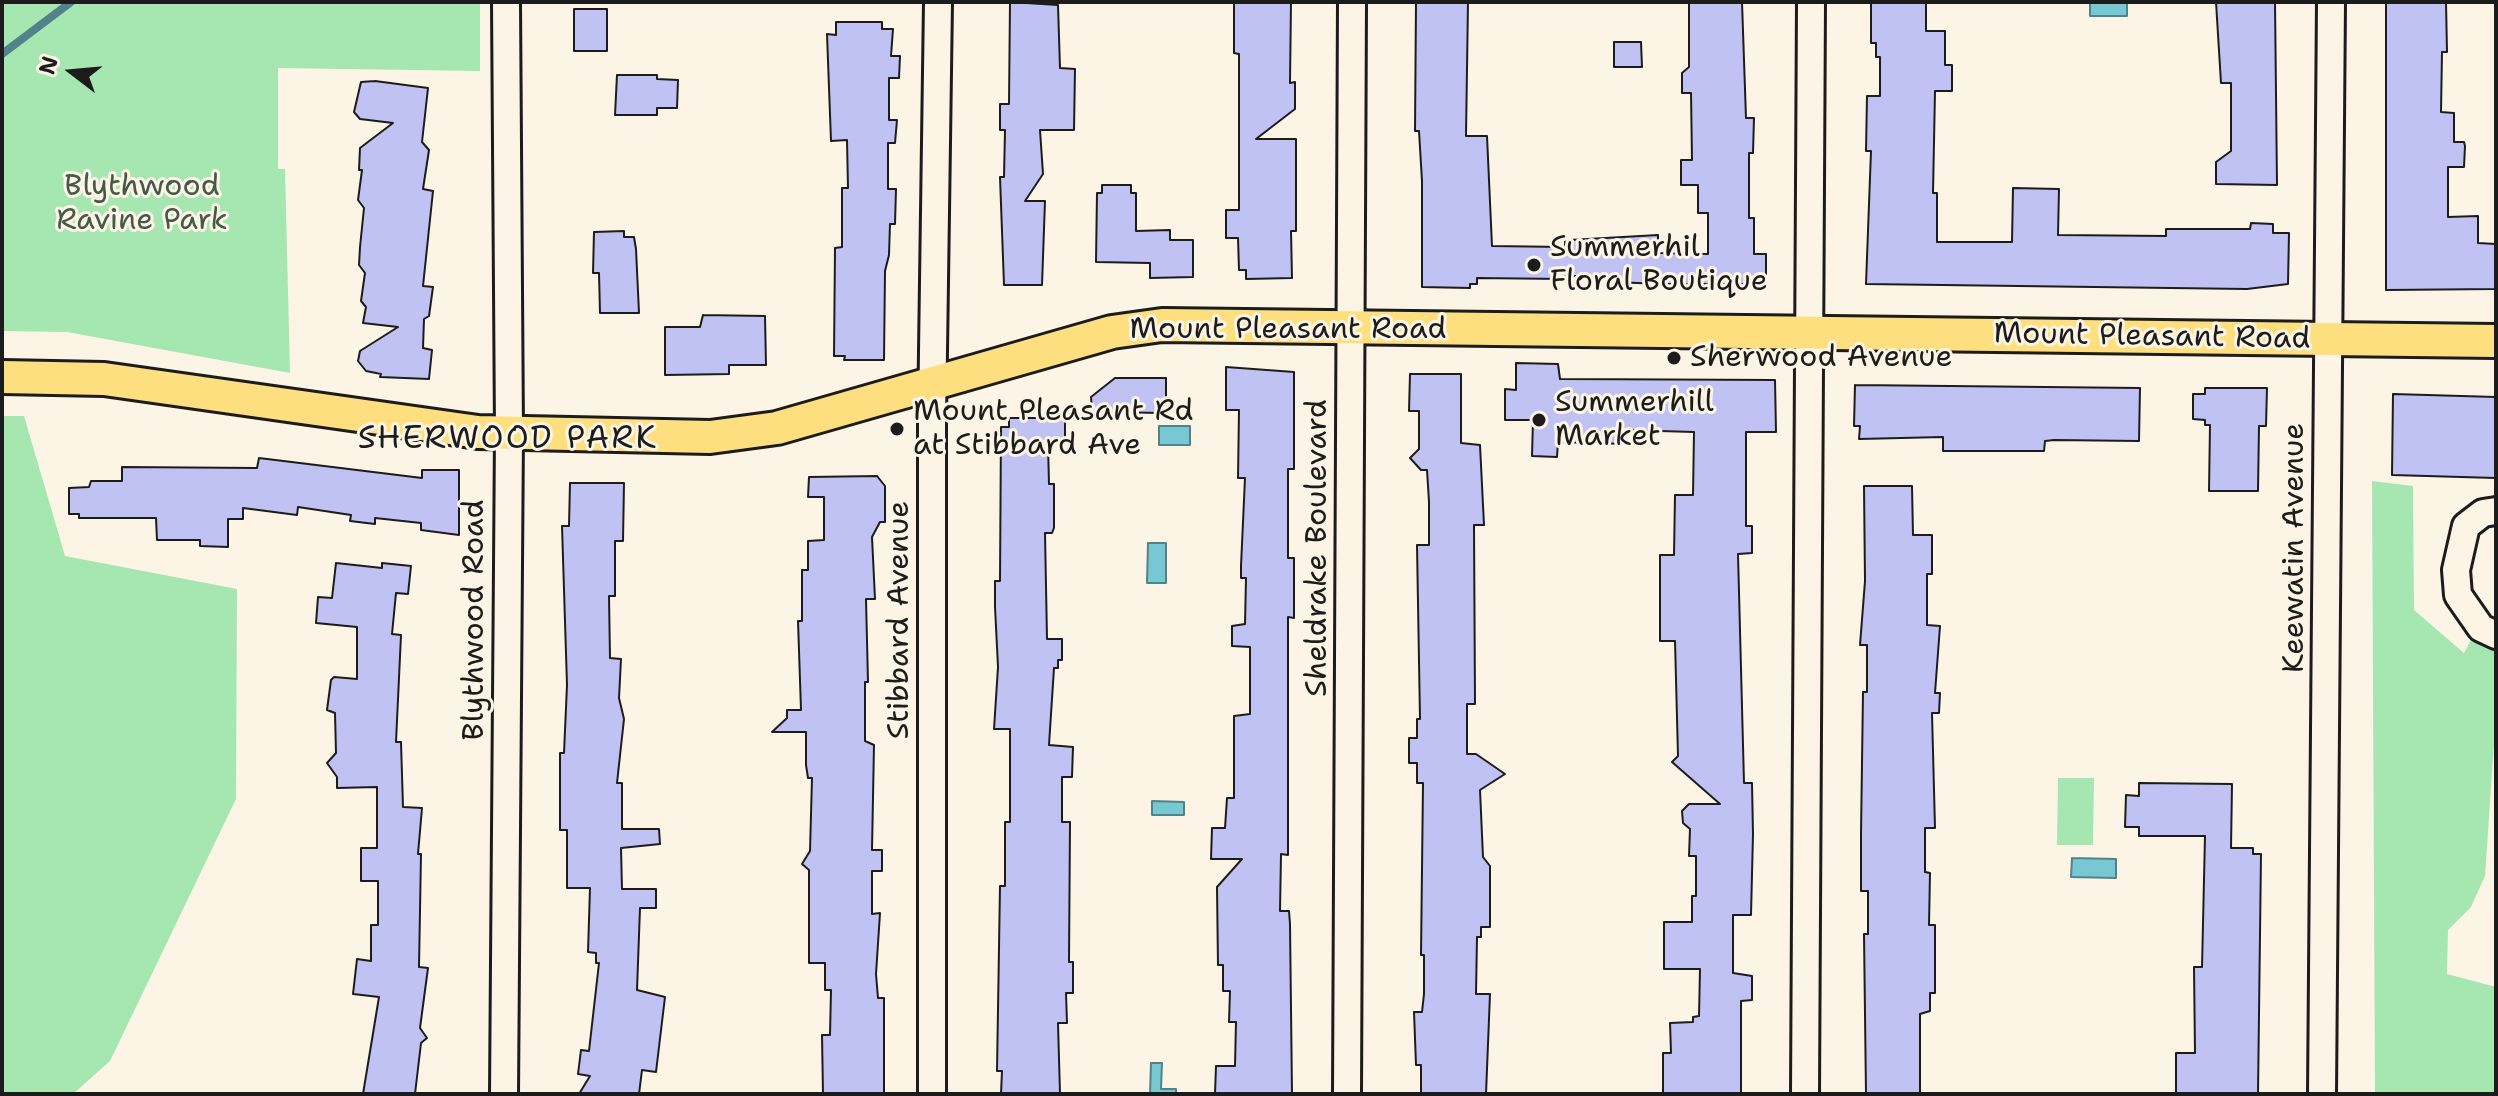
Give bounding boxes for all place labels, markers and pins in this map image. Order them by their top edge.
place label: Summerhil Floral Boutique [1550,230,1768,300]
marker: Summerhil Floral Boutique [1525,256,1543,274]
place label: Sherwood Avenue [1690,340,1952,376]
marker: Sherwood Avenue [1665,349,1683,367]
place label: Summerhill Market [1555,385,1714,456]
place label: Mount Pleasant Rd at Stibbard Ave [913,394,1193,464]
marker: Summerhill Market [1530,411,1548,429]
marker: Mount Pleasant Rd at Stibbard Ave [888,420,906,438]

